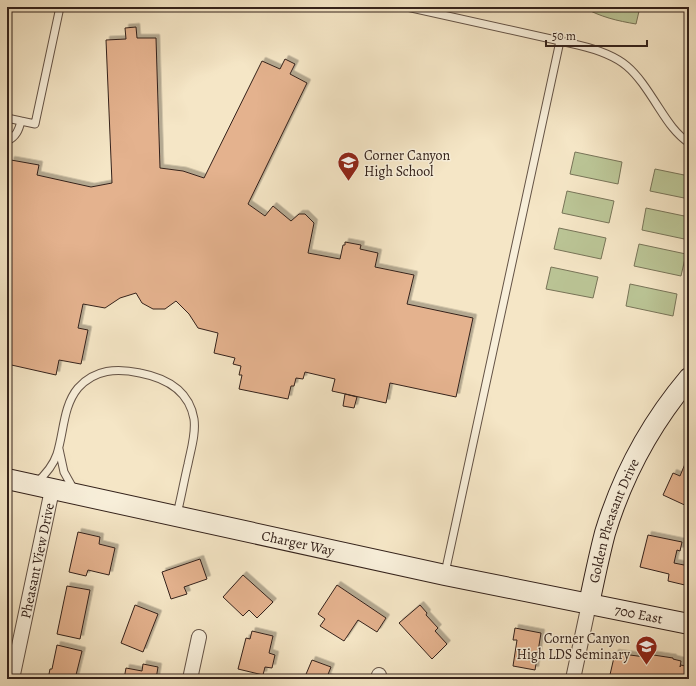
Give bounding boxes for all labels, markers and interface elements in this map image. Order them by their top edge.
scale bar [546,22,647,48]
text: 50 m [552,28,576,44]
place label: Corner Canyon High School [364,146,451,181]
school or university icon: Corner Canyon High School [335,150,361,183]
street label: Golden Pheasant Drive [584,455,643,585]
street label: Pheasant View Drive [16,501,59,620]
street label: Charger Way [260,526,337,560]
street label: 700 East [613,600,665,628]
place label: Corner Canyon High LDS Seminary [517,629,631,664]
school or university icon: Corner Canyon High LDS Seminary [633,633,659,666]

